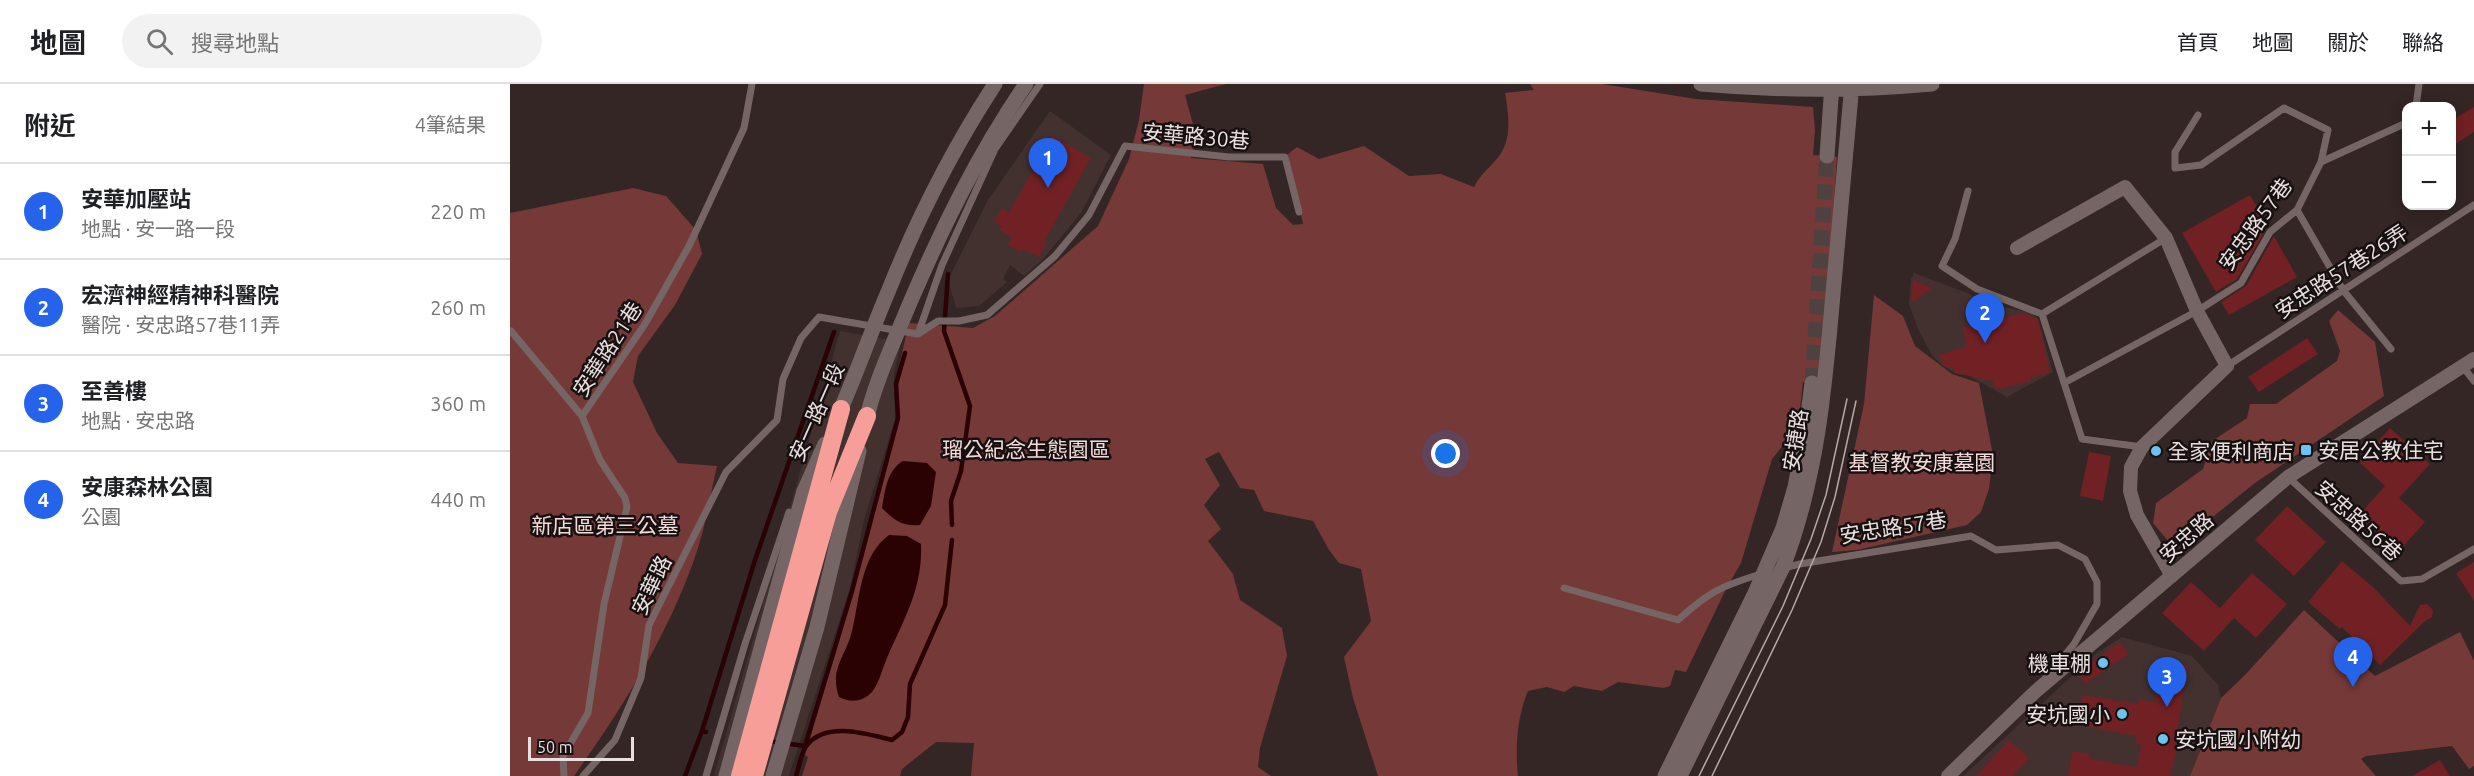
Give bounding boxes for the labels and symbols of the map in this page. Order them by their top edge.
street label: 安華路30巷 [1141,119,1251,153]
pin: 1 [1028,138,1068,188]
street label: 安忠路57巷 [2214,173,2296,275]
street label: 安忠路57巷26弄 [2271,219,2411,323]
pin: 2 [1966,294,2004,343]
street label: 安華路21巷 [568,297,646,401]
street label: 安一路一段 [784,359,848,465]
street label: 安捷路 [1778,407,1812,473]
park label: 瑠公紀念生態園區 [942,437,1110,461]
place label: 安居公教住宅 [2318,438,2444,462]
your location [1431,439,1460,468]
place label: 全家便利商店 [2168,439,2294,463]
marker: 安居公教住宅 [2299,443,2313,457]
marker: 全家便利商店 [2149,444,2163,458]
park label: 基督教安康墓園 [1849,450,1996,474]
street label: 安忠路56巷 [2311,475,2407,565]
street label: 安忠路57巷 [1838,507,1948,547]
street label: 安忠路 [2154,507,2218,567]
park label: 新店區第三公墓 [532,513,679,537]
street label: 安華路 [626,551,676,619]
pin: 4 [2334,638,2372,687]
place label: 機車棚 [2028,651,2091,675]
marker: 機車棚 [2096,656,2110,670]
pin: 3 [2148,658,2186,707]
place label: 安坑國小 [2026,702,2110,726]
marker: 安坑國小 [2115,707,2129,721]
place label: 安坑國小附幼 [2175,727,2301,751]
marker: 安坑國小附幼 [2156,732,2170,746]
scale bar [528,734,634,762]

